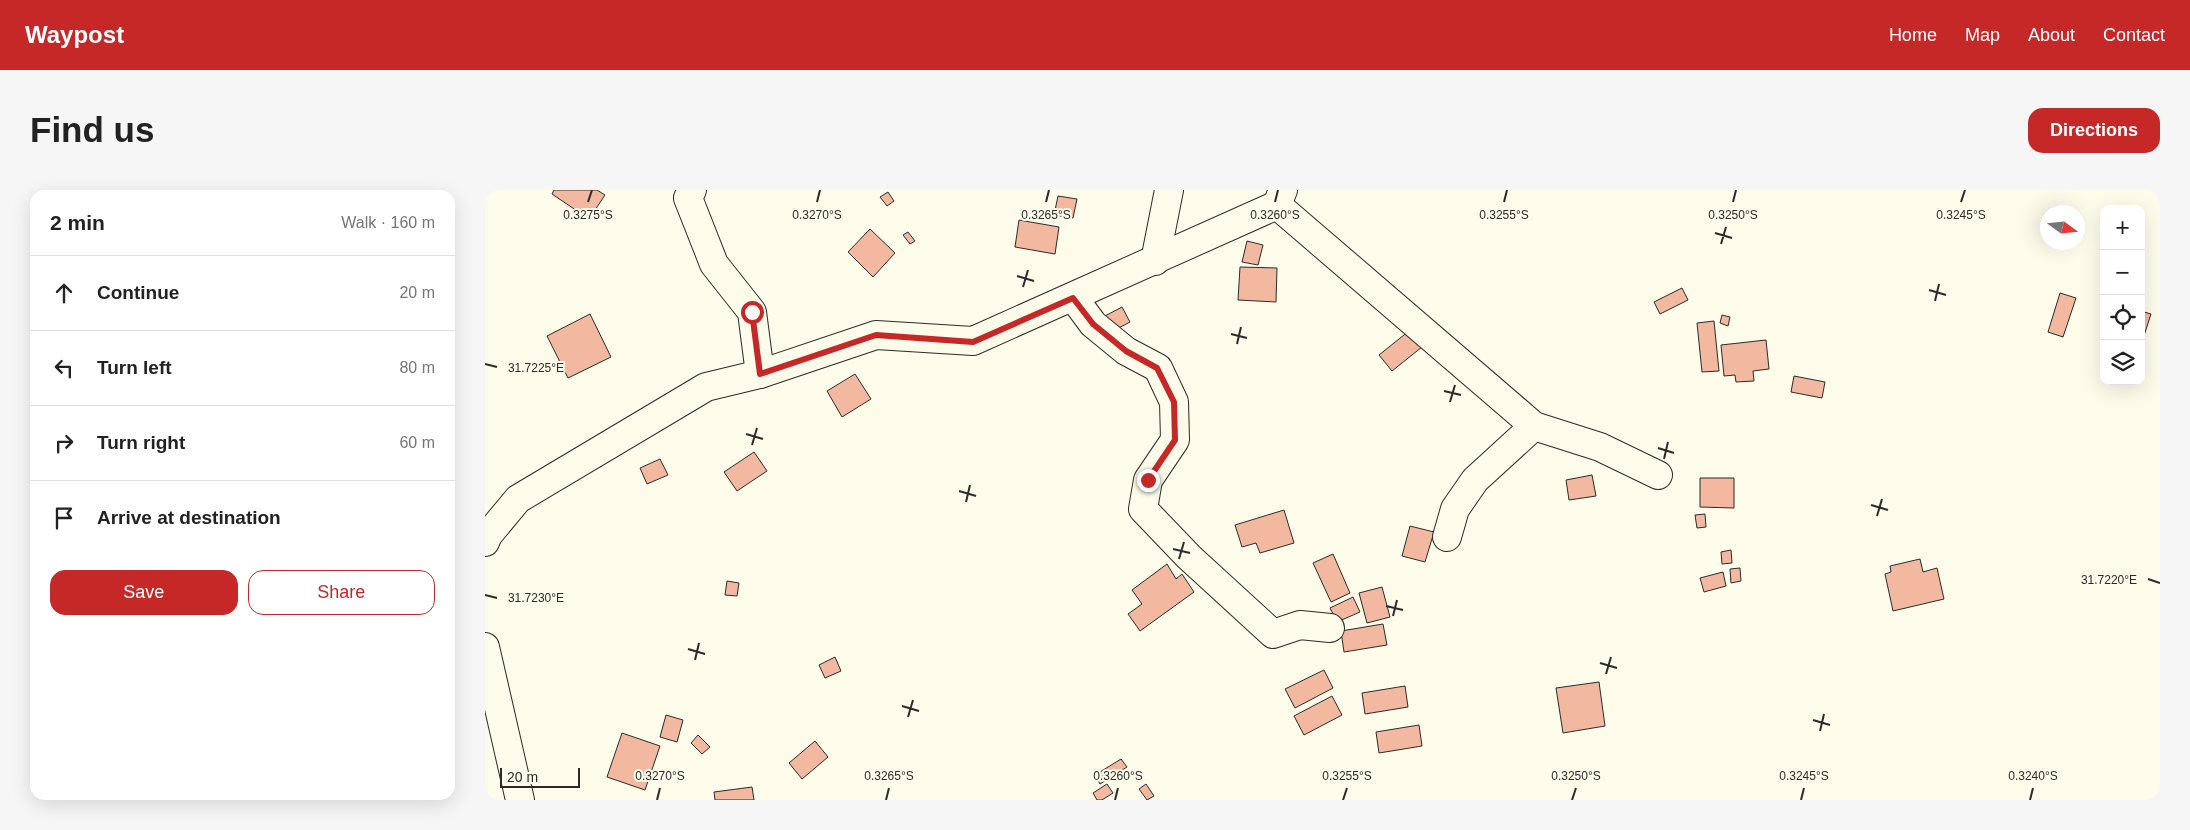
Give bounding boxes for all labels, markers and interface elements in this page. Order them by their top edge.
text: Waypost [25,21,124,48]
text: Home [1889,25,1937,45]
text: Map [1965,25,2000,45]
text: About [2028,25,2075,45]
text: Contact [2103,25,2165,45]
button: Directions [2028,108,2160,153]
text: Find us [30,110,154,149]
north arrow [2040,205,2085,250]
map controls [2100,205,2145,385]
button: + [2100,205,2145,250]
text: 0.3275°S [563,208,613,222]
text: 0.3270°S [792,208,842,222]
text: 0.3265°S [1021,208,1071,222]
text: 0.3260°S [1250,208,1300,222]
text: 0.3255°S [1479,208,1529,222]
text: 0.3250°S [1708,208,1758,222]
text: 0.3245°S [1936,208,1986,222]
text: 2 min [50,211,105,234]
text: Walk · 160 m [341,214,435,231]
button: − [2100,250,2145,295]
icon: ahead [50,279,78,307]
text: Continue [97,282,179,303]
text: 20 m [399,284,435,301]
button: locate [2100,295,2145,340]
route start [741,301,764,324]
button: layers [2100,340,2145,385]
icon: left [50,354,78,382]
text: Turn left [97,357,172,378]
text: 80 m [399,359,435,376]
text: 31.7225°E [508,361,564,375]
icon: right [50,429,78,457]
text: Turn right [97,432,185,453]
text: 60 m [399,434,435,451]
route end [1137,469,1160,492]
icon: arrive [50,504,78,532]
text: Arrive at destination [97,507,281,528]
button: Save [50,570,238,615]
button: Share [248,570,435,615]
text: 31.7220°E [2081,573,2137,587]
text: 31.7230°E [508,591,564,605]
scale bar [500,765,580,788]
text: 20 m [507,769,538,785]
text: 0.3270°S [635,769,685,783]
text: 0.3265°S [864,769,914,783]
text: 0.3260°S [1093,769,1143,783]
text: 0.3255°S [1322,769,1372,783]
text: 0.3250°S [1551,769,1601,783]
text: 0.3245°S [1779,769,1829,783]
text: 0.3240°S [2008,769,2058,783]

